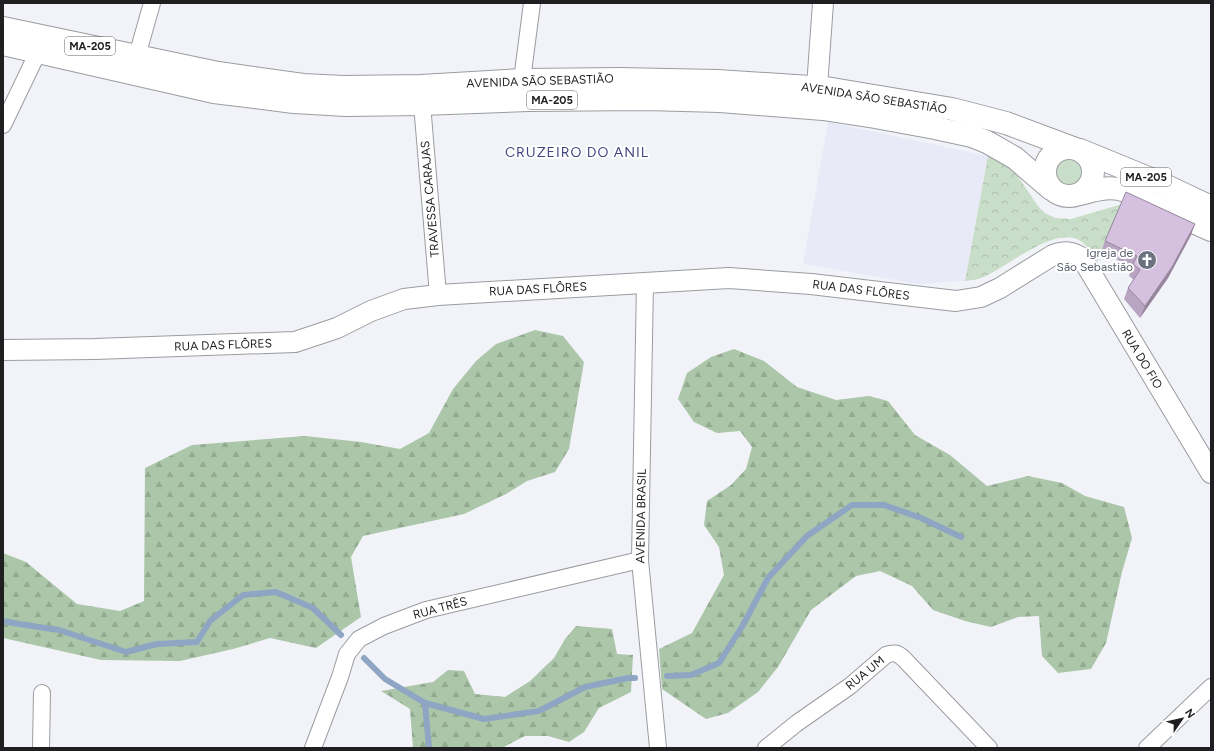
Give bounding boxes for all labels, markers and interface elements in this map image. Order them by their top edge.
road number: MA-205 [65,37,115,55]
street label: AVENIDA SÃO SEBASTIÃO [466,71,614,91]
street label: AVENIDA SÃO SEBASTIÃO [800,80,948,116]
road number: MA-205 [527,91,577,109]
street label: TRAVESSA CARAJAS [418,140,442,258]
district label: CRUZEIRO DO ANIL [505,144,649,161]
road number: MA-205 [1121,168,1171,186]
place label: Igreja de São Sebastião [1057,246,1133,274]
church icon: Igreja de São Sebastião [1136,249,1158,271]
street label: RUA DAS FLÔRES [812,277,910,303]
street label: RUA DAS FLÔRES [489,279,587,299]
street label: RUA DO FIO [1119,327,1165,391]
street label: RUA DAS FLÔRES [174,336,272,354]
street label: AVENIDA BRASIL [633,468,649,563]
street label: RUA TRÊS [411,594,469,622]
street label: RUA UM [843,653,887,693]
north arrow [1162,699,1202,739]
text: N [1182,707,1198,721]

